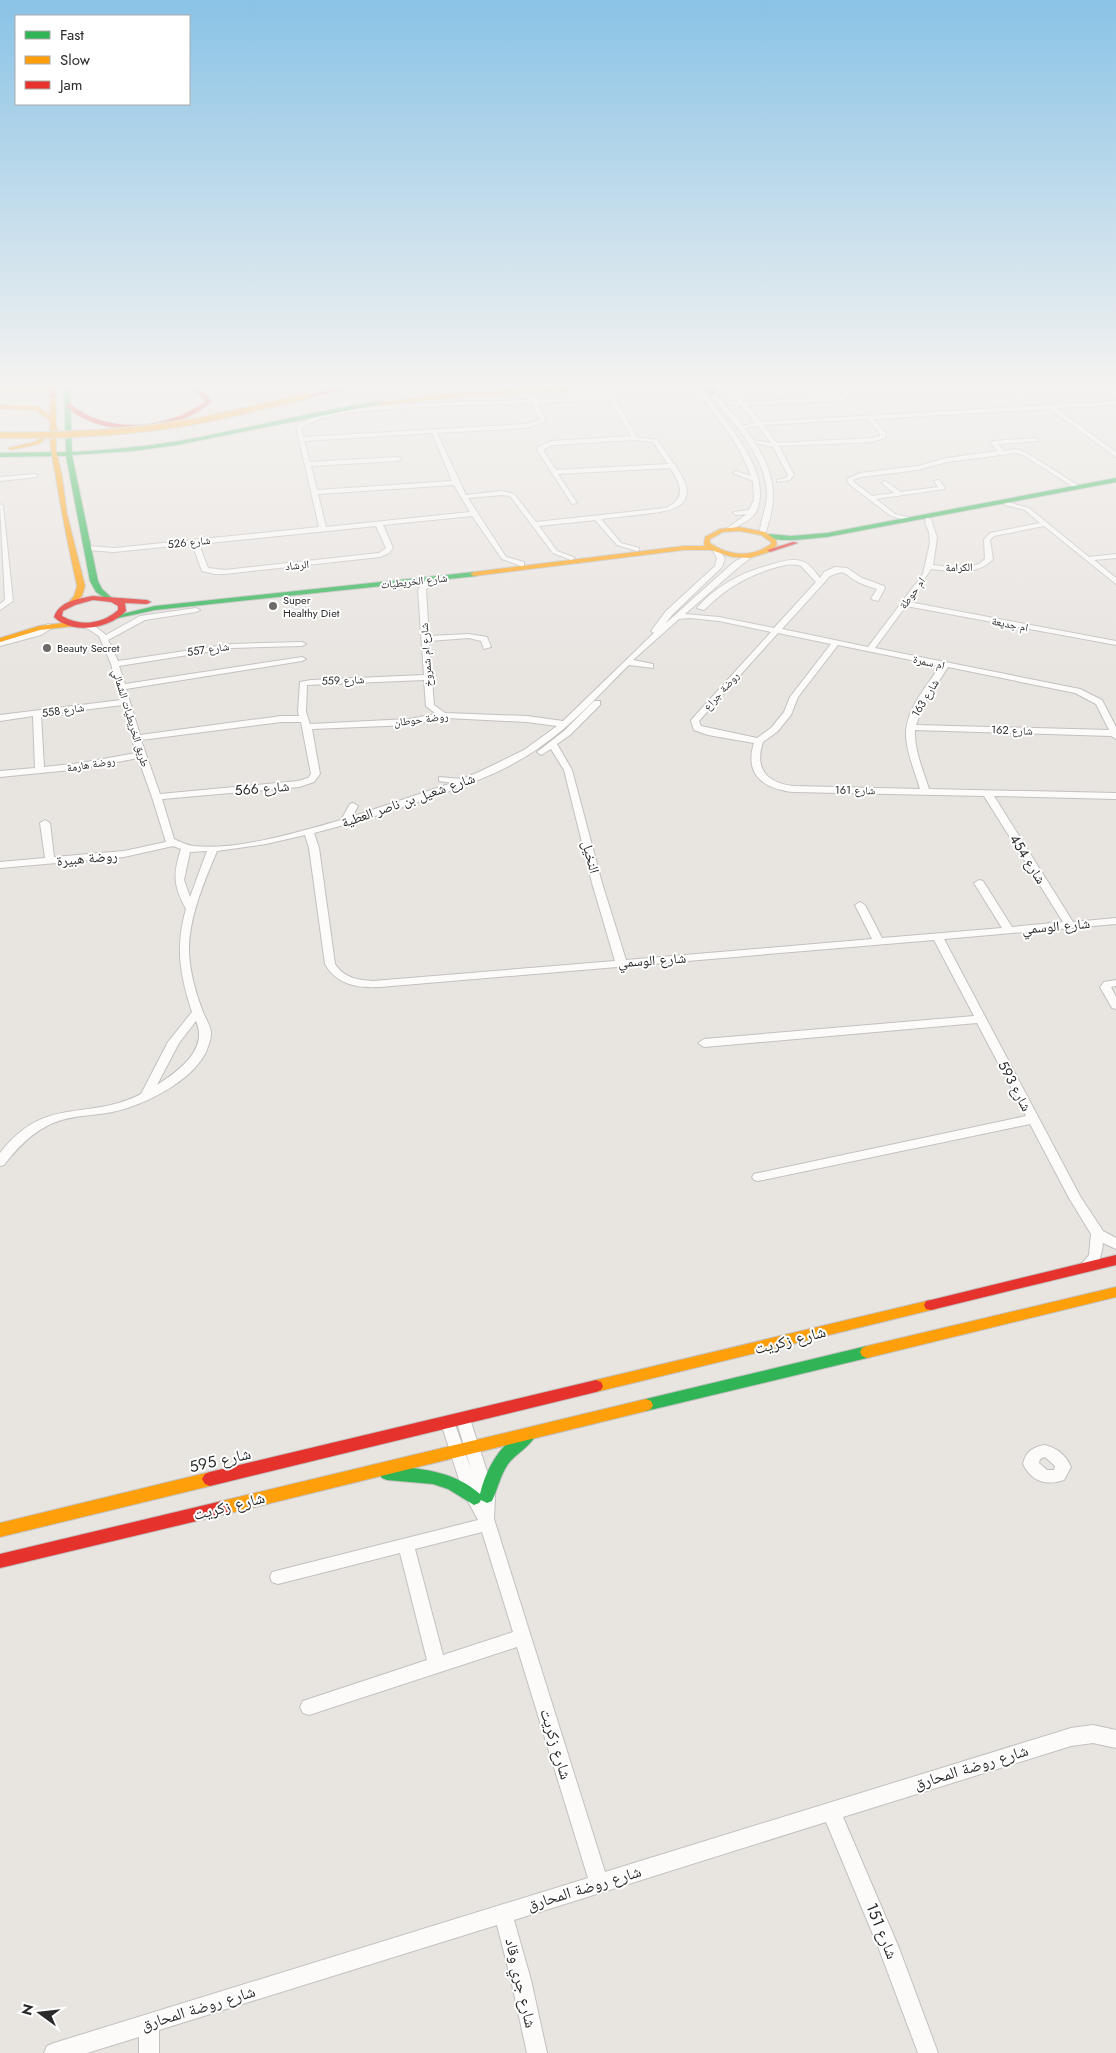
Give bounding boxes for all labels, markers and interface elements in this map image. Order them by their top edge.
legend [15,15,190,105]
text: Fast [60,24,84,46]
text: Slow [60,49,91,71]
text: Jam [58,74,83,96]
street label: شارع 526 [167,532,211,552]
street label: الرشاد [284,556,310,574]
street label: الكرامة [945,559,973,575]
street label: شارع الخريطيات [380,570,448,592]
street label: ام حوطة [895,574,929,612]
place label: Super Healthy Diet [283,592,340,621]
marker: Super Healthy Diet [267,600,279,612]
street label: ام جديعة [990,613,1030,635]
street label: شارع ام شمروخ [416,623,436,687]
street label: شارع 557 [186,638,230,660]
place label: Beauty Secret [57,640,120,656]
marker: Beauty Secret [41,642,53,654]
street label: ام سمرة [912,651,946,673]
street label: طريق الخريطيات الشمالي [108,667,153,769]
street label: روضة جراع [699,668,743,714]
street label: شارع 559 [321,671,365,689]
street label: شارع 163 [907,676,943,720]
street label: شارع 558 [41,699,85,721]
street label: روضة حوطان [393,708,449,730]
street label: شارع 162 [991,721,1033,739]
street label: روضة هارمة [66,752,116,776]
street label: شارع شعيل بن ناصر العطية [339,768,477,832]
street label: شارع 566 [234,776,290,800]
street label: شارع 161 [835,782,875,798]
street label: شارع 454 [1005,830,1051,888]
street label: النخيل [577,838,605,876]
street label: روضة هبيرة [56,845,118,871]
street label: شارع الوسمي [1021,913,1091,940]
street label: شارع الوسمي [617,948,687,974]
street label: شارع 593 [993,1057,1037,1115]
street label: شارع زكريت [752,1320,828,1360]
street label: شارع 595 [187,1442,253,1478]
street label: شارع زكريت [191,1486,267,1526]
street label: شارع زكريت [534,1706,578,1782]
street label: شارع روضة المحارق [911,1739,1031,1795]
street label: شارع روضة المحارق [524,1860,644,1916]
street label: شارع 151 [860,1899,904,1963]
street label: شارع جري وقاد [498,1936,542,2030]
street label: شارع روضة المحارق [138,1980,258,2036]
north arrow [15,1988,65,2038]
text: N [16,2002,39,2018]

